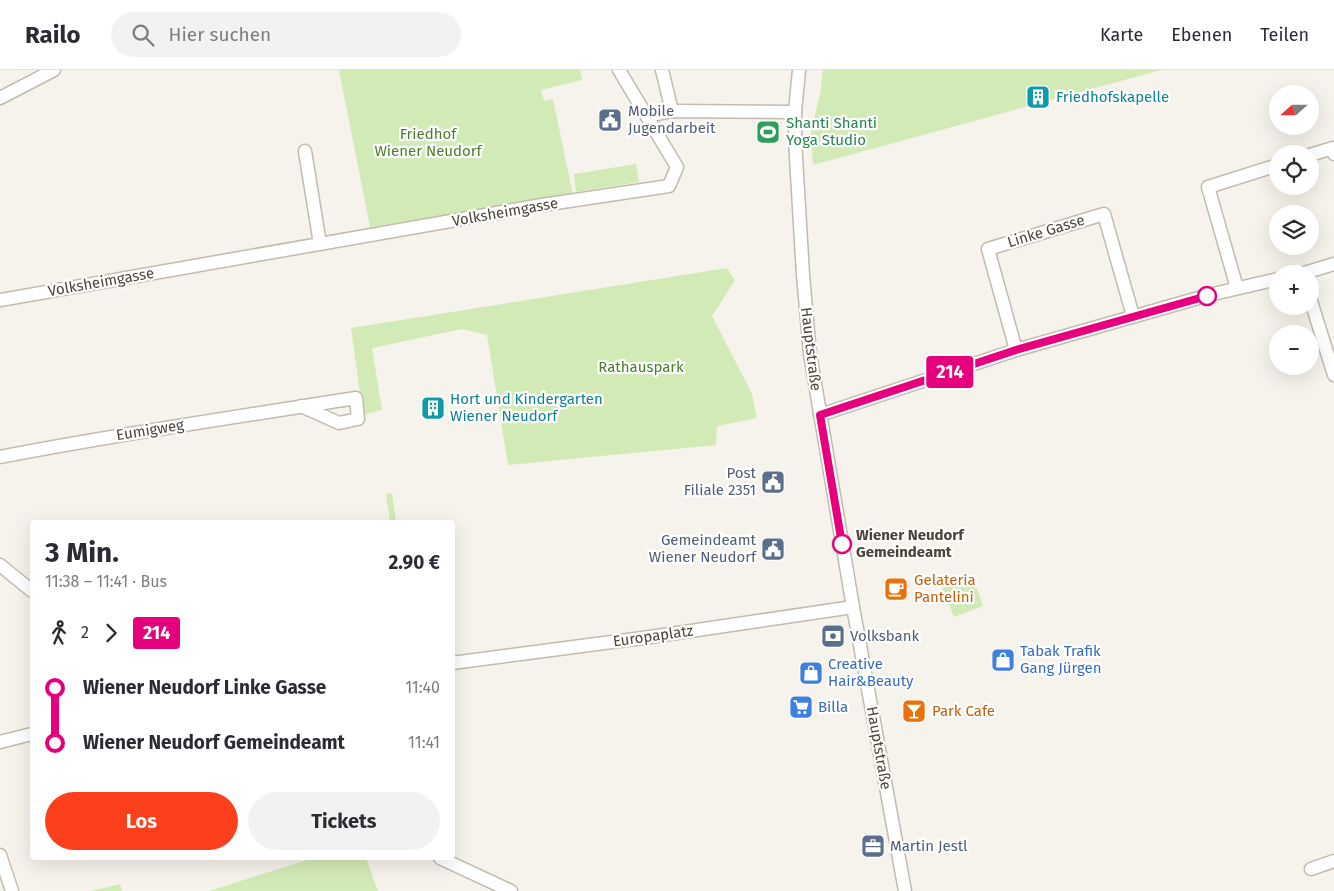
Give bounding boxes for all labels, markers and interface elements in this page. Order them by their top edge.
search box [111,12,461,57]
text: Railo [25,21,81,49]
icon: search [129,21,157,49]
text: Hier suchen [169,23,271,46]
text: Karte [1100,24,1143,46]
text: Ebenen [1171,24,1232,46]
text: Teilen [1260,24,1309,46]
building icon: Friedhofskapelle [1025,84,1051,110]
north arrow [1269,85,1319,135]
map controls [1269,85,1319,375]
place label: Friedhofskapelle [1056,88,1169,106]
place label: Mobile Jugendarbeit [628,102,716,137]
public building icon: Mobile Jugendarbeit [597,107,623,133]
place label: Shanti Shanti Yoga Studio [786,114,877,149]
sports icon: Shanti Shanti Yoga Studio [755,119,781,145]
park label: Friedhof Wiener Neudorf [374,125,483,160]
button: locate [1269,145,1319,195]
street label: Volksheimgasse [451,194,559,230]
button: layers [1269,205,1319,255]
street label: Linke Gasse [1005,211,1087,251]
street label: Volksheimgasse [47,264,155,300]
button: + [1269,265,1319,315]
unlabelled marker [1197,286,1217,306]
street label: Hauptstraße [797,306,825,392]
button: − [1269,325,1319,375]
line badge: 214 [921,356,979,388]
park label: Rathauspark [598,358,684,376]
text: 214 [936,361,964,383]
place label: Hort und Kindergarten Wiener Neudorf [450,390,603,425]
building icon: Hort und Kindergarten Wiener Neudorf [420,395,446,421]
street label: Eumigweg [115,416,185,444]
place label: Post Filiale 2351 [684,464,757,499]
public building icon: Post Filiale 2351 [760,469,786,495]
place label: Wiener Neudorf Gemeindeamt [856,526,965,561]
place label: Gemeindeamt Wiener Neudorf [649,531,757,566]
marker: Wiener Neudorf Gemeindeamt [832,534,852,554]
text: 3 Min. [45,536,119,569]
public building icon: Gemeindeamt Wiener Neudorf [760,536,786,562]
text: 2.90 € [389,551,440,574]
place label: Gelateria Pantelini [914,571,976,606]
text: 11:38 – 11:41 · Bus [45,572,167,591]
cafe icon: Gelateria Pantelini [883,576,909,602]
icon: walk [45,619,73,647]
icon: forward [97,619,125,647]
street label: Europaplatz [612,621,695,651]
text: 214 [143,622,170,644]
text: 2 [81,623,89,642]
bank icon: Volksbank [820,623,846,649]
place label: Volksbank [850,627,919,645]
place label: Tabak Trafik Gang Jürgen [1020,642,1102,677]
shop icon: Tabak Trafik Gang Jürgen [990,647,1016,673]
place label: Creative Hair&Beauty [828,655,914,690]
shop icon: Creative Hair&Beauty [798,660,824,686]
text: Wiener Neudorf Linke Gasse [83,676,326,699]
text: 11:40 [405,678,440,697]
supermarket icon: Billa [788,694,814,720]
place label: Billa [818,698,848,716]
bar icon: Park Cafe [901,698,927,724]
place label: Park Cafe [932,702,995,720]
street label: Hauptstraße [863,705,895,791]
text: Wiener Neudorf Gemeindeamt [83,731,345,754]
text: 11:41 [408,733,440,752]
button: Los [45,792,238,850]
button: Tickets [248,792,440,850]
office icon: Martin Jestl [860,833,886,859]
place label: Martin Jestl [890,837,968,855]

